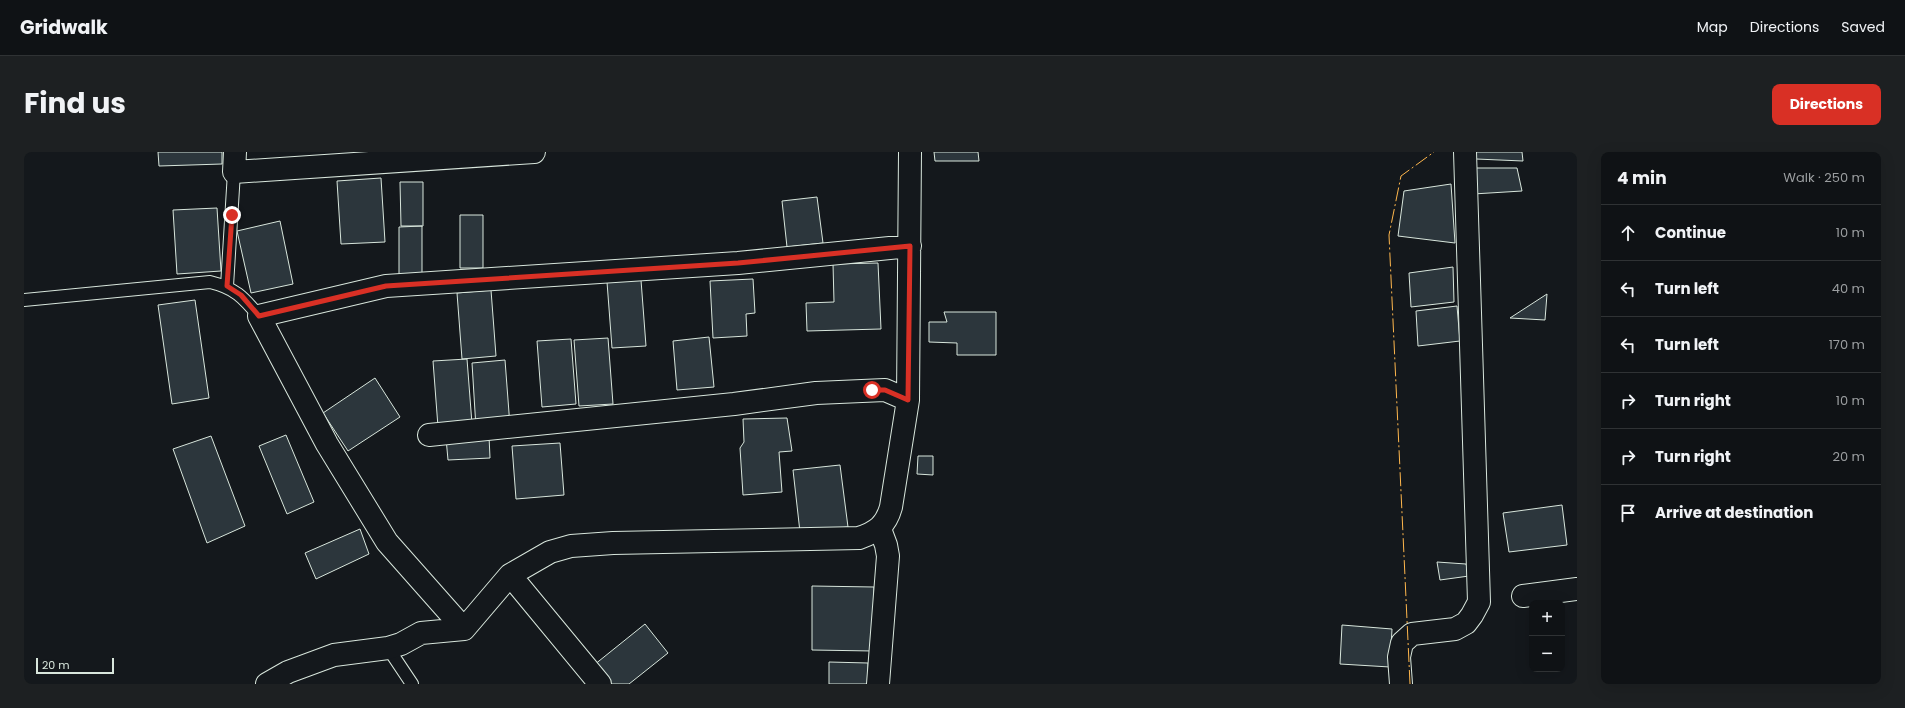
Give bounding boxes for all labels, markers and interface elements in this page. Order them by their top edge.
text: Gridwalk [20,14,108,41]
text: Map [1697,17,1728,37]
text: Directions [1750,17,1819,37]
text: Saved [1841,17,1885,37]
text: Find us [24,84,126,123]
button: Directions [1772,84,1881,125]
text: 4 min [1617,166,1667,190]
text: Walk · 250 m [1783,168,1865,187]
route end [223,206,241,224]
icon: ahead [1617,222,1639,244]
text: Continue [1655,222,1726,243]
text: 10 m [1836,223,1865,242]
icon: left [1617,278,1639,300]
text: Turn left [1655,278,1719,299]
text: 40 m [1832,279,1865,298]
icon: left [1617,334,1639,356]
text: Turn left [1655,334,1719,355]
text: 170 m [1829,335,1865,354]
route start [863,381,881,399]
icon: right [1617,390,1639,412]
text: Turn right [1655,390,1731,411]
text: 10 m [1836,391,1865,410]
icon: right [1617,446,1639,468]
text: Turn right [1655,446,1731,467]
text: 20 m [1832,447,1865,466]
icon: arrive [1617,502,1639,524]
text: Arrive at destination [1655,502,1813,523]
map controls [1529,600,1565,672]
button: + [1529,600,1565,636]
button: − [1529,636,1565,672]
scale bar [36,656,114,675]
text: 20 m [42,657,70,673]

